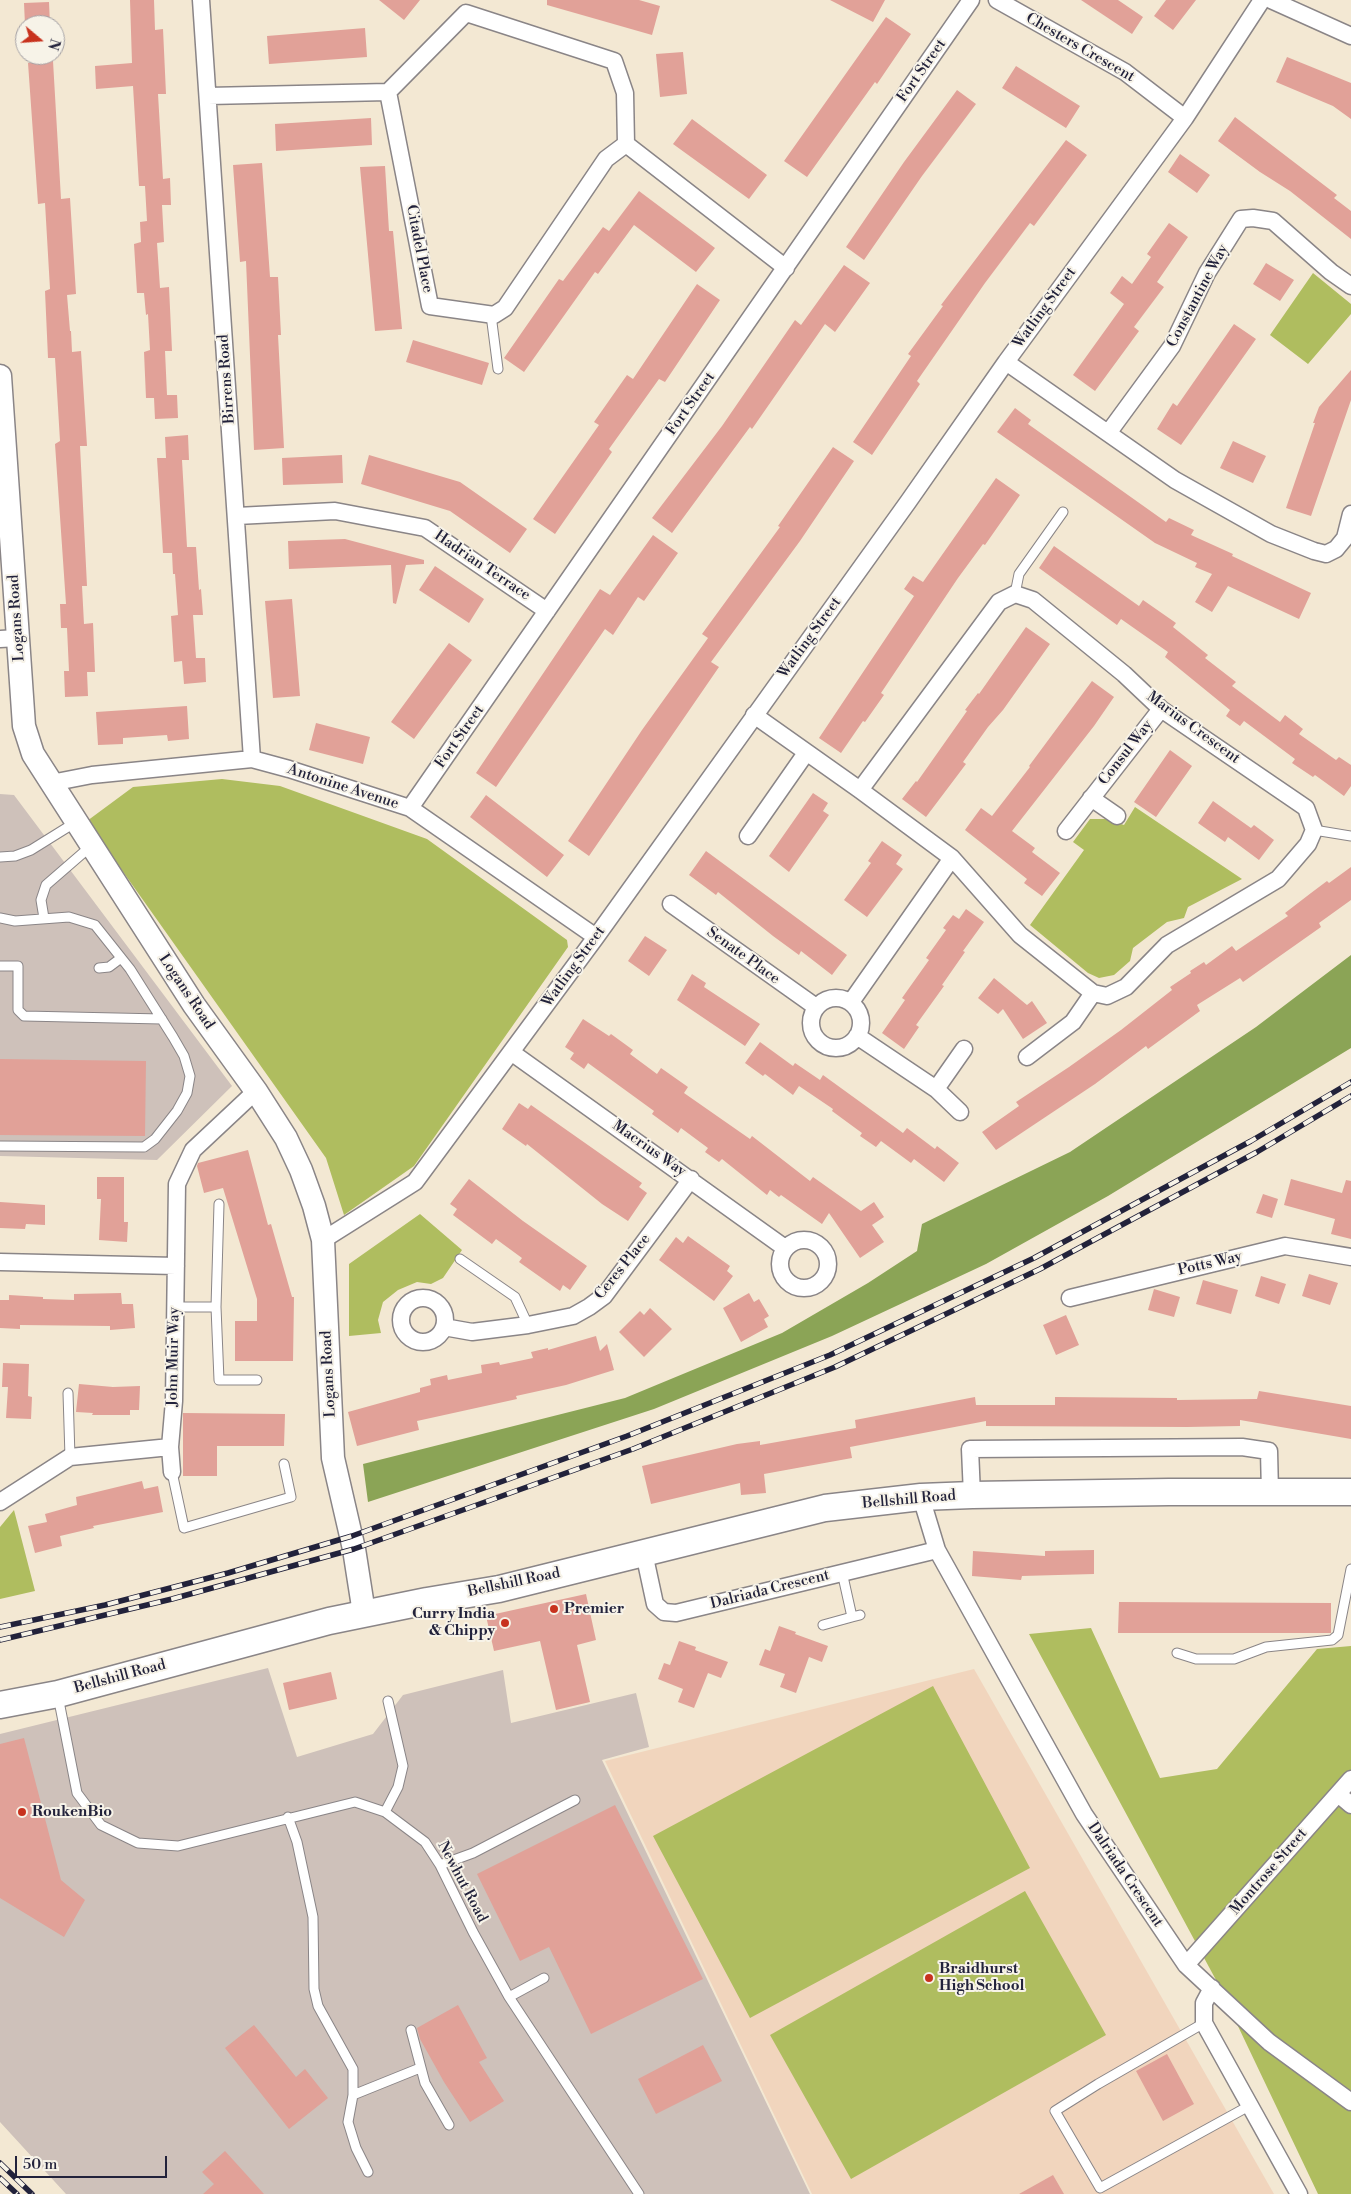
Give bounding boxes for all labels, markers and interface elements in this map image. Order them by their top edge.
street label: Chesters Crescent [1022,10,1138,86]
north arrow [15,15,65,65]
text: N [43,36,64,52]
street label: Fort Street [894,36,950,106]
street label: Citadel Place [402,203,436,295]
street label: Constantine Way [1163,242,1233,350]
street label: Watling Street [1010,264,1080,352]
street label: Birrens Road [215,334,239,424]
street label: Fort Street [663,369,719,439]
street label: Hadrian Terrace [430,527,534,605]
street label: Logans Road [5,574,29,662]
street label: Watling Street [775,594,845,682]
street label: Marius Crescent [1143,688,1243,768]
street label: Fort Street [432,702,488,772]
street label: Consul Way [1095,717,1157,789]
street label: Antonine Avenue [285,761,401,813]
street label: Watling Street [539,923,609,1011]
street label: Senate Place [703,923,783,989]
street label: Logans Road [154,951,218,1033]
street label: Macrius Way [609,1117,689,1181]
street label: Ceres Place [591,1231,655,1303]
street label: Potts Way [1176,1248,1244,1280]
street label: John Muir Way [164,1307,184,1407]
street label: Logans Road [318,1330,340,1418]
street label: Bellshill Road [861,1487,957,1513]
street label: Bellshill Road [466,1564,562,1602]
street label: Dalriada Crescent [708,1566,832,1614]
place label: Premier [564,1600,624,1618]
marker: Premier [548,1603,560,1615]
place label: Curry India & Chippy [412,1605,495,1640]
marker: Curry India & Chippy [499,1617,511,1629]
street label: Bellshill Road [72,1656,168,1698]
place label: RoukenBio [32,1803,112,1821]
marker: RoukenBio [16,1806,28,1818]
street label: Dalriada Crescent [1083,1819,1167,1931]
street label: Montrose Street [1227,1825,1311,1919]
street label: Newhut Road [433,1838,491,1926]
place label: Braidhurst High School [939,1960,1024,1995]
marker: Braidhurst High School [923,1972,935,1984]
scale bar [18,2146,170,2178]
text: 50 m [23,2155,57,2174]

